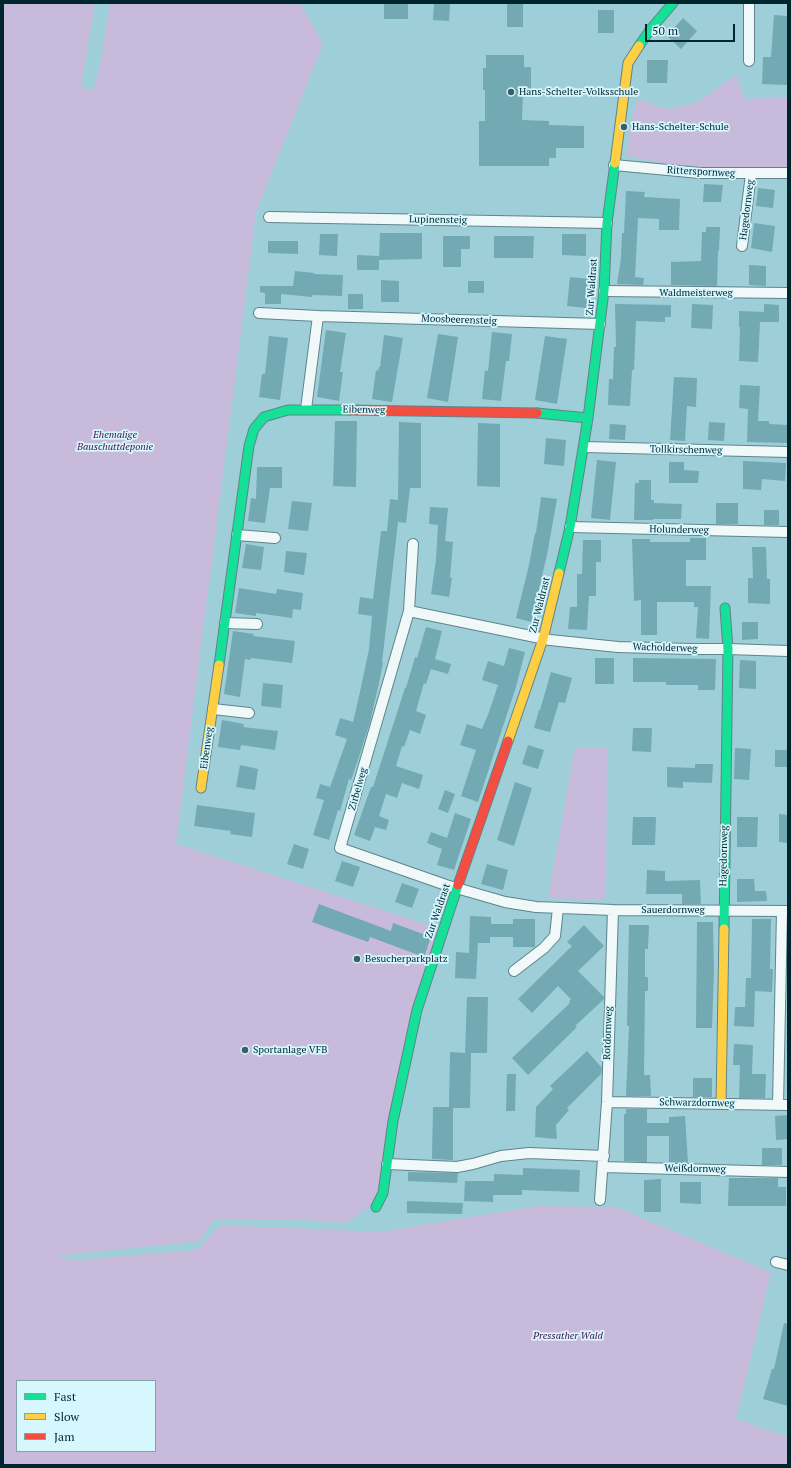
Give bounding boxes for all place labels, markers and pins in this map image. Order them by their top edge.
place label: Hans-Schelter-Volksschule [519,86,638,98]
marker: Hans-Schelter-Volksschule [506,87,516,97]
place label: Hans-Schelter-Schule [632,121,729,133]
marker: Hans-Schelter-Schule [619,122,629,132]
place label: Besucherparkplatz [365,953,448,965]
marker: Besucherparkplatz [352,954,362,964]
place label: Sportanlage VFB [253,1044,327,1056]
marker: Sportanlage VFB [240,1045,250,1055]

